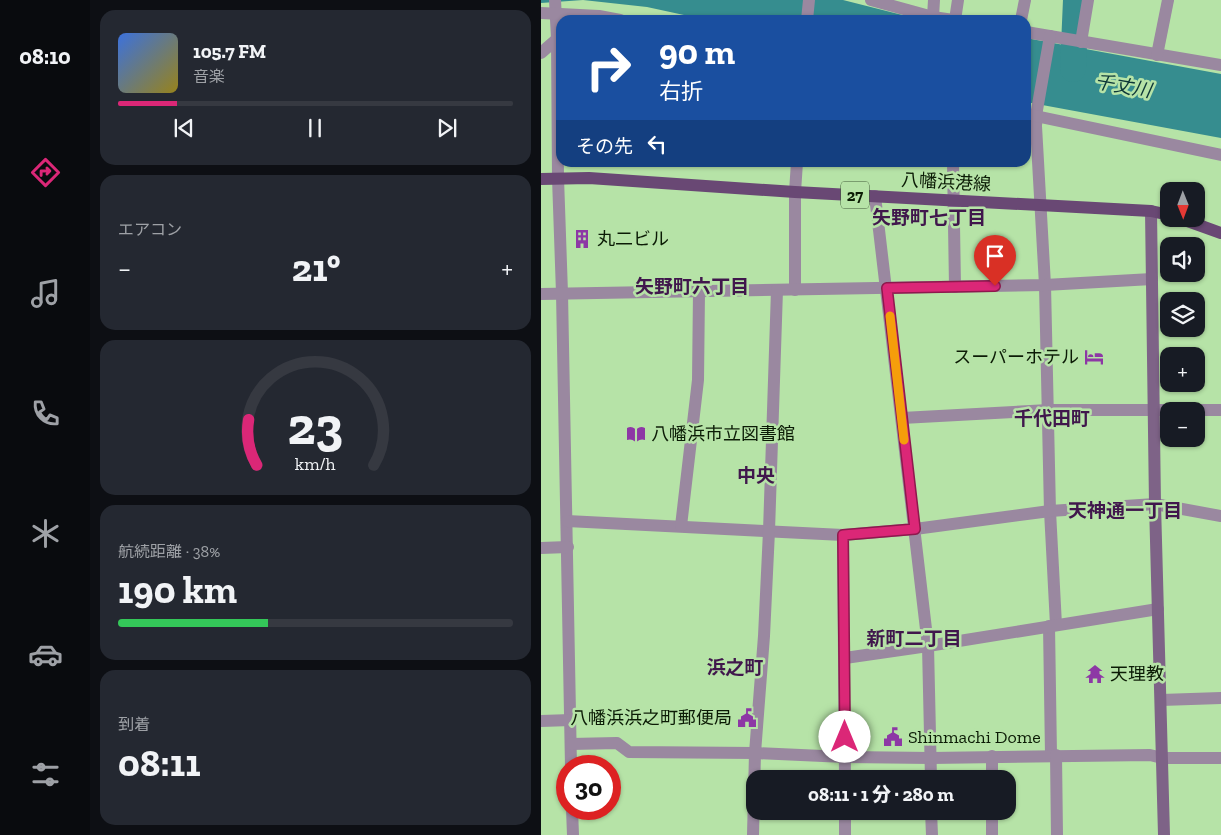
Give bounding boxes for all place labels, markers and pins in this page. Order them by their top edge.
building icon: 丸二ビル [571,228,593,250]
place label: 丸二ビル [597,228,669,250]
pin [974,235,1016,286]
place label: スーパーホテル [953,346,1079,368]
hotel icon: スーパーホテル [1083,346,1105,368]
library icon: 八幡浜市立図書館 [625,423,647,445]
place label: 八幡浜市立図書館 [651,423,795,445]
temple icon: 天理教 [1084,663,1106,685]
place label: 天理教 [1110,663,1164,685]
place label: 八幡浜浜之町郵便局 [570,707,732,729]
public building icon: 八幡浜浜之町郵便局 [736,707,758,729]
public building icon: Shinmachi Dome [882,726,904,748]
place label: Shinmachi Dome [908,726,1041,748]

